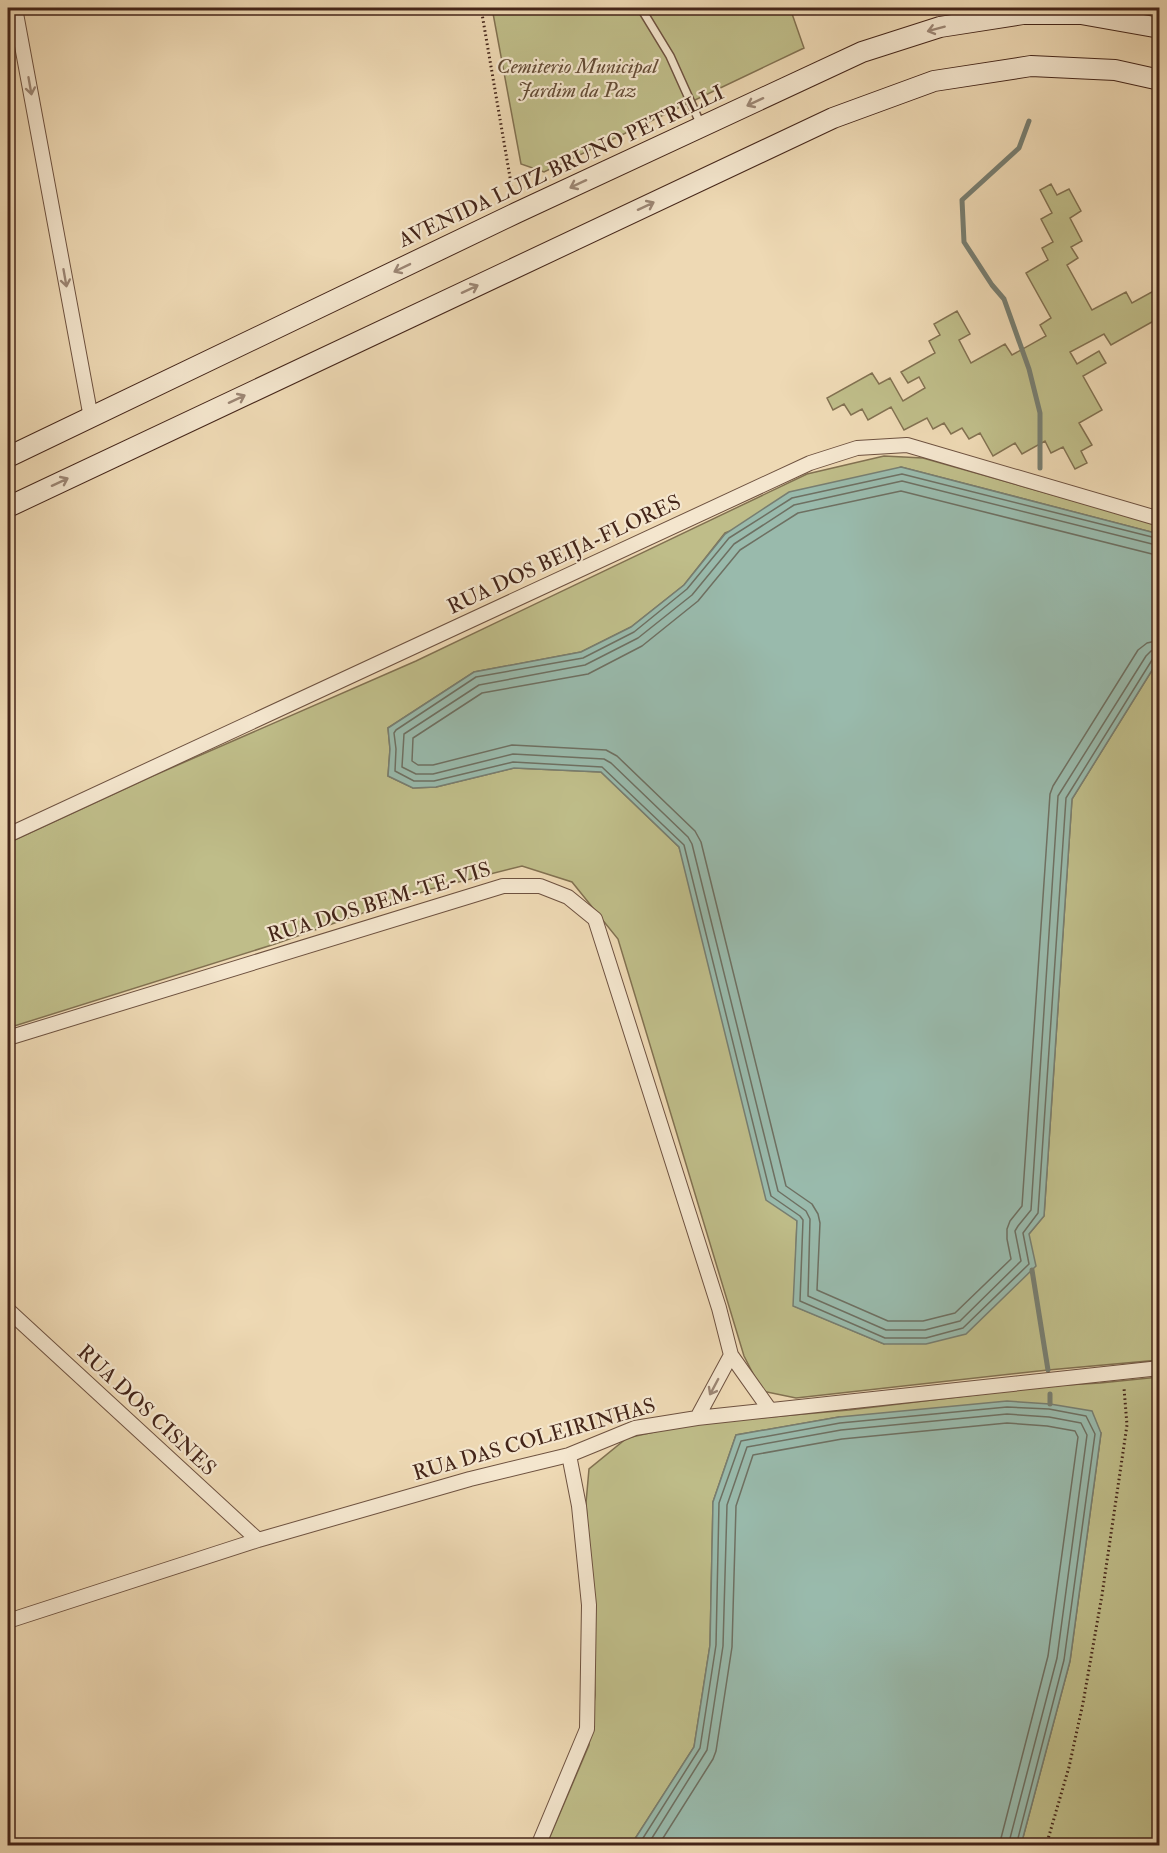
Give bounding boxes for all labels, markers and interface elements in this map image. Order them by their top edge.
one-way arrow [926,24,945,35]
park label: Cemiterio Municipal Jardim da Paz [497,53,659,104]
one-way arrow [25,75,36,95]
street label: AVENIDA LUIZ BRUNO PETRILLI [393,79,728,254]
one-way arrow [746,97,764,108]
one-way arrow [570,179,588,190]
one-way arrow [637,199,655,211]
one-way arrow [394,262,412,274]
one-way arrow [60,267,71,287]
one-way arrow [461,283,479,295]
one-way arrow [227,393,245,405]
one-way arrow [51,476,69,488]
street label: RUA DOS BEIJA-FLORES [443,488,685,620]
street label: RUA DOS BEM-TE-VIS [264,856,494,949]
street label: RUA DOS CISNES [71,1339,222,1482]
one-way arrow [708,1378,720,1395]
street label: RUA DAS COLEIRINHAS [410,1392,659,1487]

